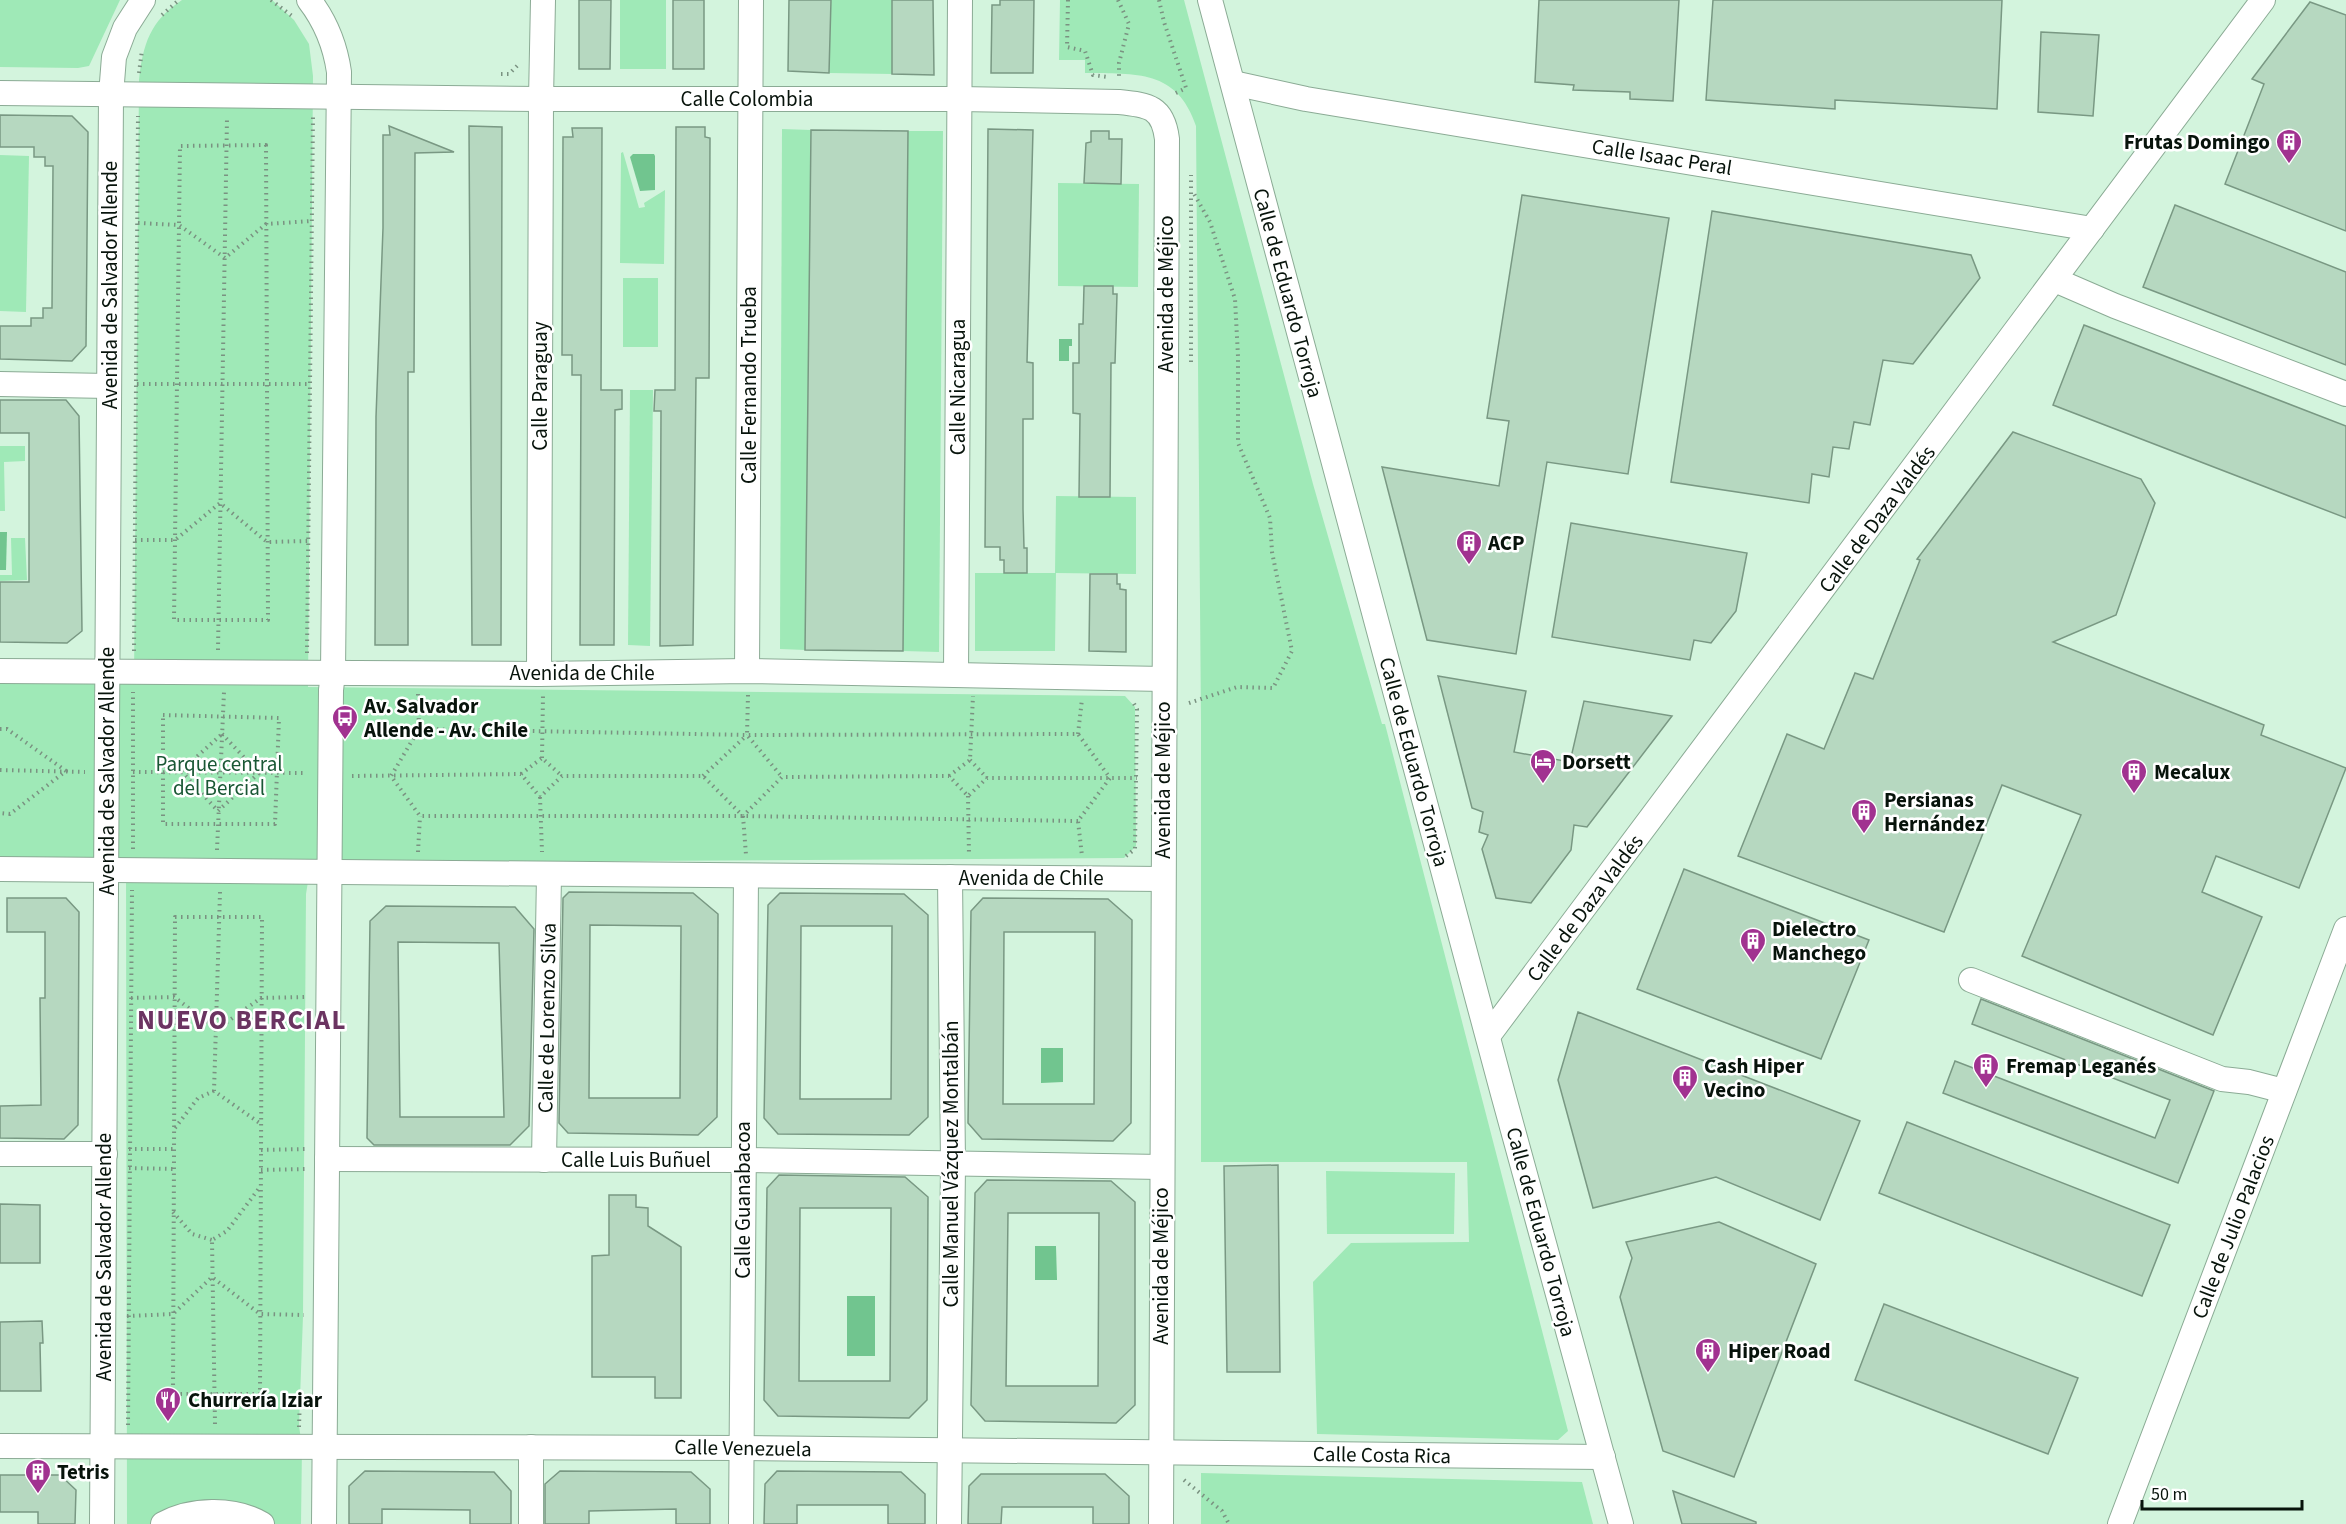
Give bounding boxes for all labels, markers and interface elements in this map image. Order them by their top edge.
street label: Calle Colombia [681,84,813,114]
place label: Frutas Domingo [2124,127,2270,157]
building icon: Frutas Domingo [2274,127,2304,165]
street label: Calle Isaac Peral [1590,131,1734,183]
street label: Avenida de Salvador Allende [95,161,125,409]
street label: Calle de Eduardo Torroja [1246,185,1330,401]
street label: Avenida de Méjico [1151,215,1181,373]
street label: Calle Fernando Trueba [734,286,764,484]
street label: Calle Nicaragua [943,319,973,455]
street label: Calle Paraguay [525,321,555,451]
street label: Calle de Daza Valdés [1811,439,1943,599]
building icon: ACP [1454,528,1484,566]
place label: ACP [1487,528,1525,558]
street label: Avenida de Salvador Allende [92,647,122,895]
street label: Calle de Eduardo Torroja [1372,654,1456,870]
street label: Avenida de Chile [509,658,655,688]
place label: Av. Salvador Allende - Av. Chile [363,691,528,745]
street label: Avenida de Méjico [1148,701,1178,859]
bus stop icon: Av. Salvador Allende - Av. Chile [330,703,360,741]
hotel icon: Dorsett [1528,747,1558,785]
place label: Dorsett [1562,747,1631,777]
park label: Parque central del Bercial [155,749,283,803]
building icon: Mecalux [2119,757,2149,795]
place label: Mecalux [2154,757,2230,787]
place label: Persianas Hernández [1884,785,1985,839]
building icon: Persianas Hernández [1849,797,1879,835]
street label: Calle de Daza Valdés [1519,828,1651,988]
street label: Avenida de Chile [958,863,1104,893]
place label: Dielectro Manchego [1772,914,1866,968]
street label: Calle de Lorenzo Silva [530,923,564,1113]
building icon: Dielectro Manchego [1738,926,1768,964]
district label: NUEVO BERCIAL [137,1001,347,1040]
street label: Calle Manuel Vázquez Montalbán [936,1020,966,1308]
place label: Cash Hiper Vecino [1703,1051,1805,1105]
building icon: Fremap Leganés [1971,1051,2001,1089]
place label: Fremap Leganés [2006,1051,2156,1081]
building icon: Cash Hiper Vecino [1670,1063,1700,1101]
street label: Calle Guanabacoa [728,1121,758,1279]
street label: Calle de Eduardo Torroja [1499,1124,1583,1340]
street label: Calle de Julio Palacios [2184,1131,2282,1323]
street label: Avenida de Salvador Allende [89,1133,119,1381]
street label: Calle Luis Buñuel [561,1145,711,1175]
street label: Avenida de Méjico [1146,1187,1176,1345]
building icon: Hiper Road [1693,1336,1723,1374]
place label: Hiper Road [1728,1336,1831,1366]
restaurant icon: Churrería Iziar [153,1385,183,1423]
place label: Churrería Iziar [188,1385,323,1415]
street label: Calle Venezuela [674,1432,812,1464]
street label: Calle Costa Rica [1313,1439,1451,1471]
building icon: Tetris [23,1457,53,1495]
place label: Tetris [57,1457,109,1487]
scale bar [2142,1473,2302,1511]
text: 50 m [2151,1482,2187,1507]

